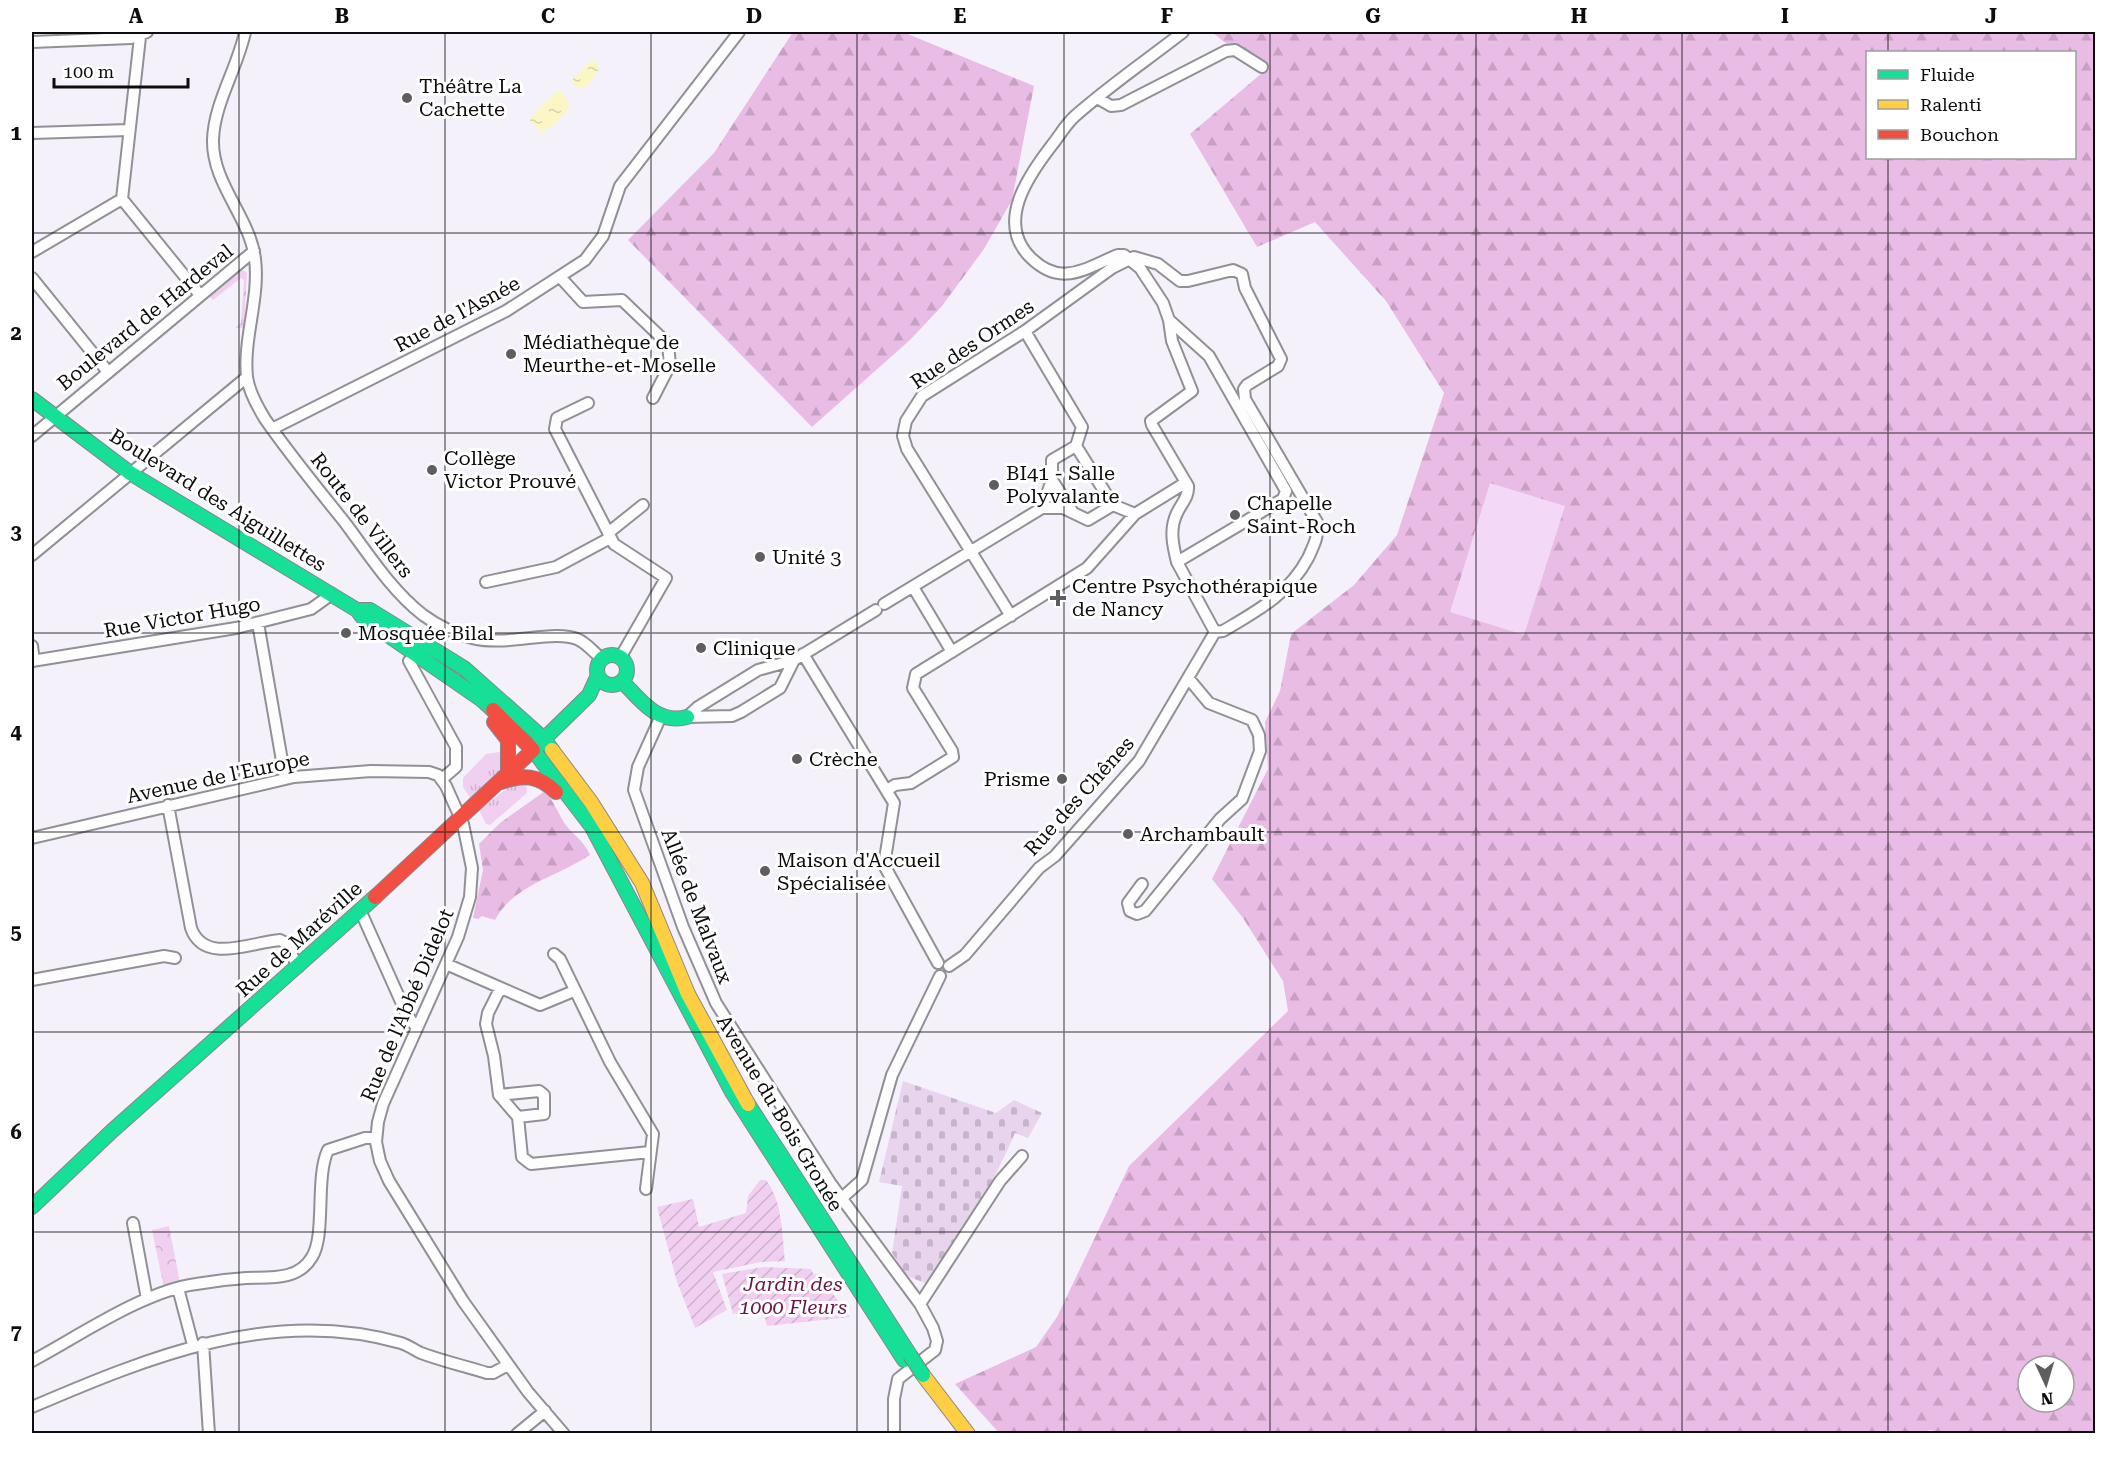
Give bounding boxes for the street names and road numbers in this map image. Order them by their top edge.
street label: Boulevard de Hardeval [52,239,238,395]
street label: Rue de l'Asnée [390,271,524,357]
street label: Rue des Ormes [906,294,1038,394]
street label: Boulevard des Aiguillettes [105,423,331,577]
street label: Route de Villers [306,448,418,582]
street label: Rue Victor Hugo [102,591,262,643]
street label: Rue des Chênes [1019,731,1139,861]
street label: Avenue de l'Europe [124,746,312,808]
street label: Allée de Malvaux [656,825,738,988]
street label: Rue de Maréville [231,876,367,1002]
street label: Rue de l'Abbé Didelot [355,904,459,1105]
street label: Avenue du Bois Gronée [712,1010,848,1216]

